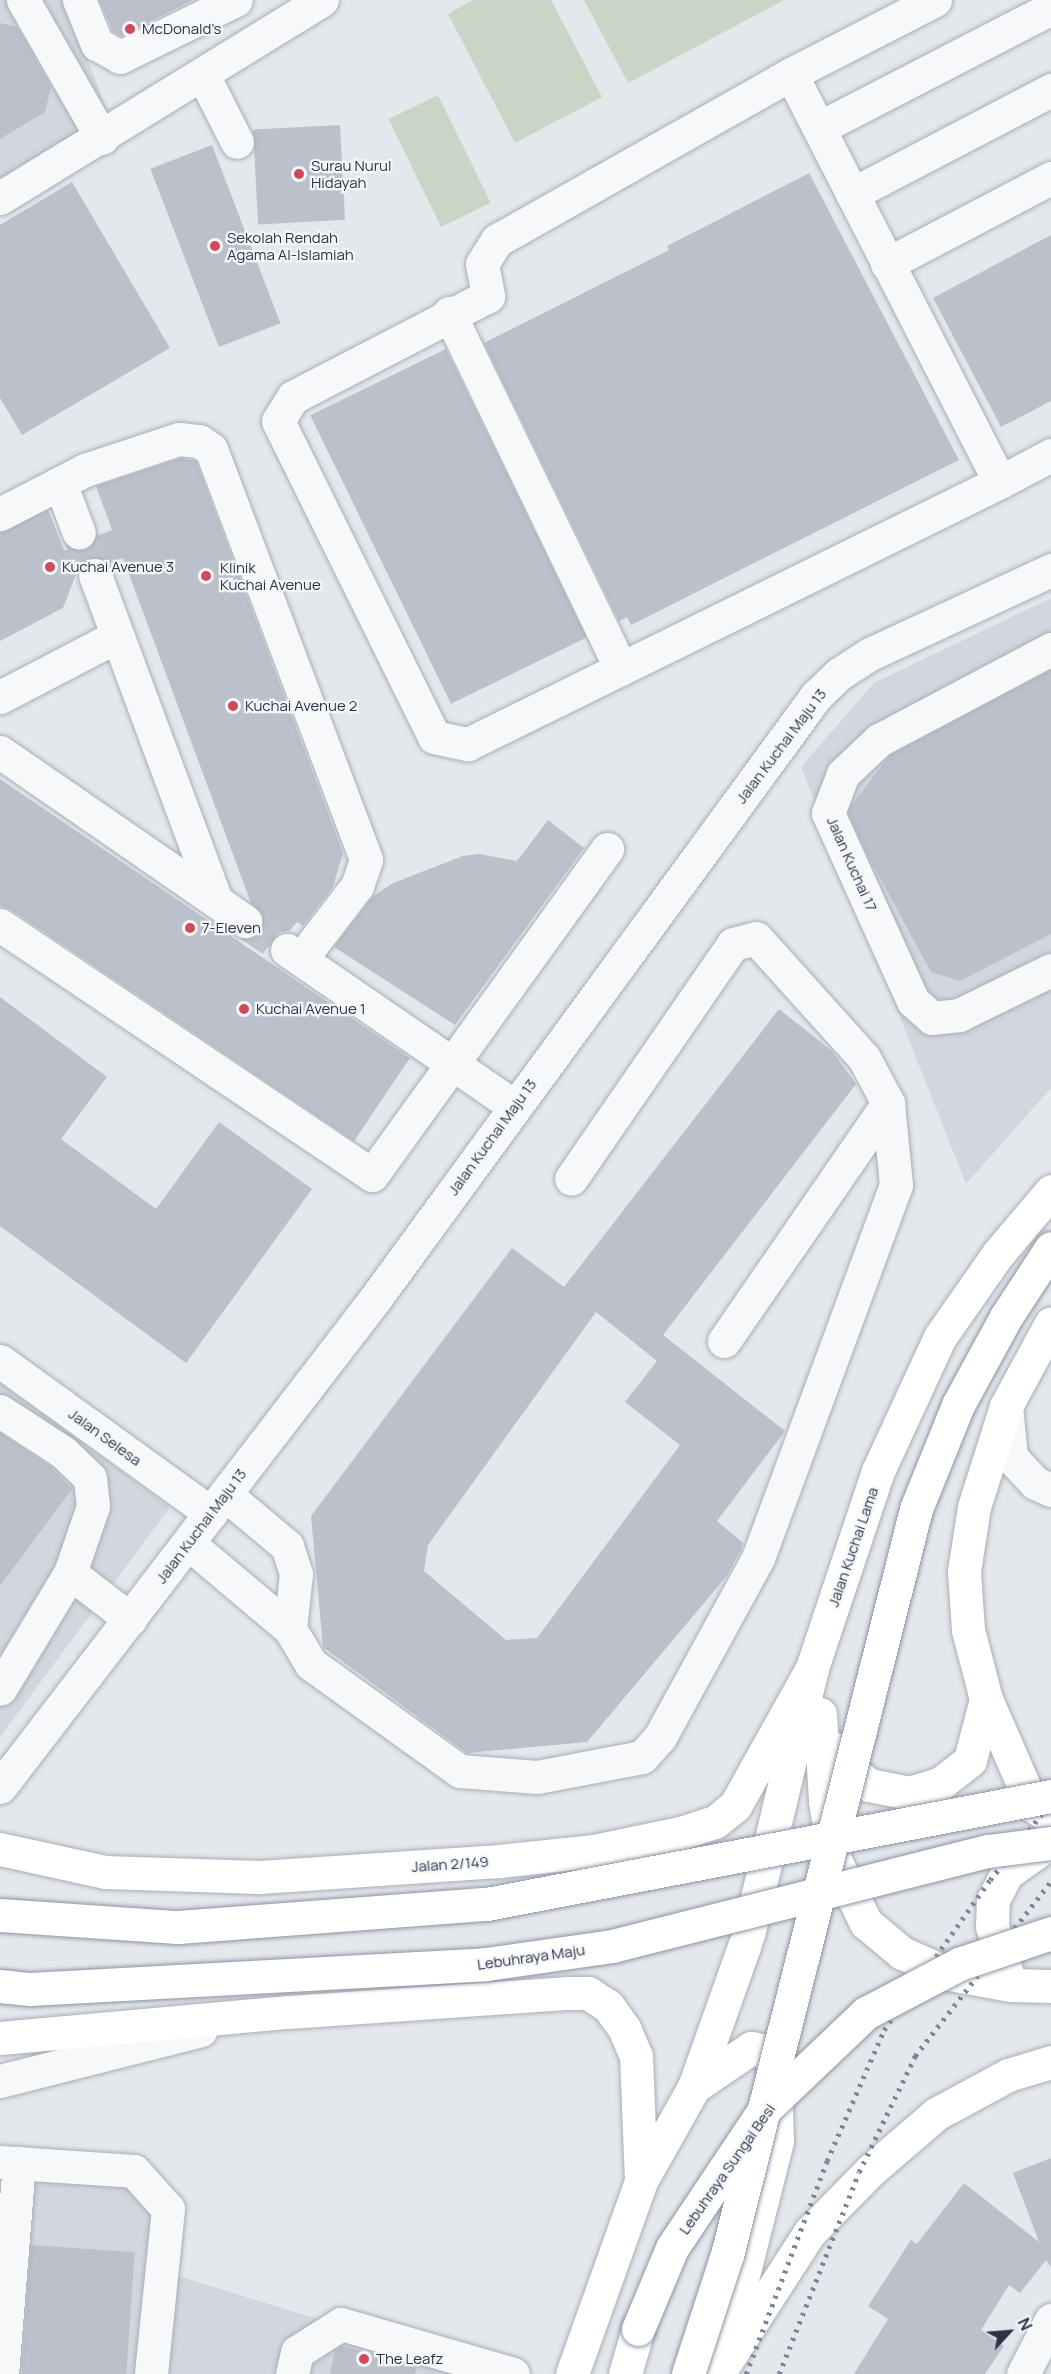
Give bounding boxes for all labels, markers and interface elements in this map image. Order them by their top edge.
place label: McDonald's [142,20,221,38]
marker: McDonald's [123,22,137,36]
place label: Surau Nurul Hidayah [311,156,392,191]
marker: Surau Nurul Hidayah [292,167,306,181]
place label: Sekolah Rendah Agama Al-Islamiah [227,228,354,263]
marker: Sekolah Rendah Agama Al-Islamiah [208,239,222,253]
place label: Kuchai Avenue 3 [62,558,174,576]
place label: Klinik Kuchai Avenue [220,558,321,593]
marker: Kuchai Avenue 3 [43,560,57,574]
marker: Klinik Kuchai Avenue [197,567,215,585]
street label: Jalan Kuchai Maju 13 [732,685,830,807]
place label: Kuchai Avenue 2 [245,697,357,715]
marker: Kuchai Avenue 2 [226,699,240,713]
street label: Jalan Kuchai 17 [823,814,881,914]
place label: 7-Eleven [202,919,261,937]
marker: 7-Eleven [183,921,197,935]
place label: Kuchai Avenue 1 [256,1000,366,1018]
marker: Kuchai Avenue 1 [237,1002,251,1016]
street label: Jalan Kuchai Maju 13 [444,1075,540,1199]
street label: Jalan Selesa [65,1405,145,1469]
street label: Jalan Kuchai Maju 13 [152,1465,250,1587]
street label: Jalan Kuchai Lama [824,1485,882,1609]
street label: Jalan 2/149 [411,1852,489,1876]
street label: Lebuhraya Maju [476,1941,586,1973]
street label: Lebuhraya Sungai Besi [675,2100,779,2238]
north arrow [979,2302,1039,2362]
text: N [1013,2314,1038,2334]
place label: The Leafz [376,2350,443,2368]
marker: The Leafz [357,2352,371,2366]

